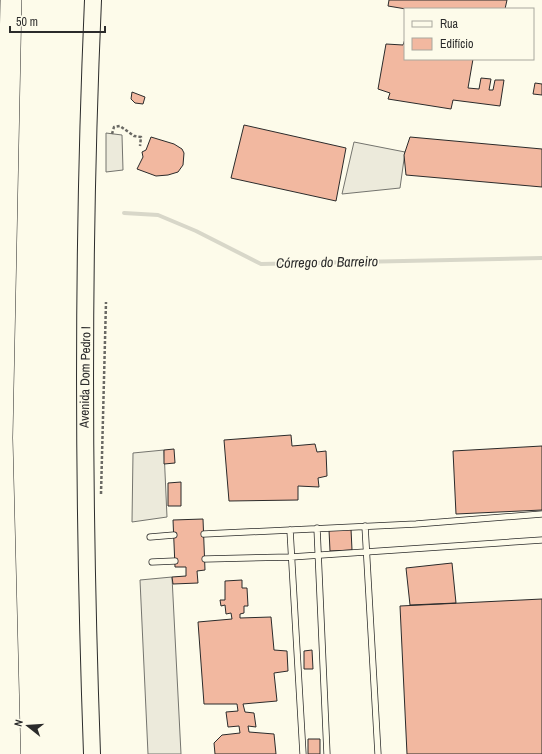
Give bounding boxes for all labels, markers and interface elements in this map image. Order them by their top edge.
scale bar [10,8,105,34]
legend [404,8,534,60]
text: 50 m [16,14,38,30]
text: Rua [440,16,459,32]
text: Edifício [440,36,473,52]
water label: Córrego do Barreiro [276,252,378,272]
street label: Avenida Dom Pedro I [76,326,94,429]
north arrow [8,706,48,746]
text: N [11,718,26,728]

